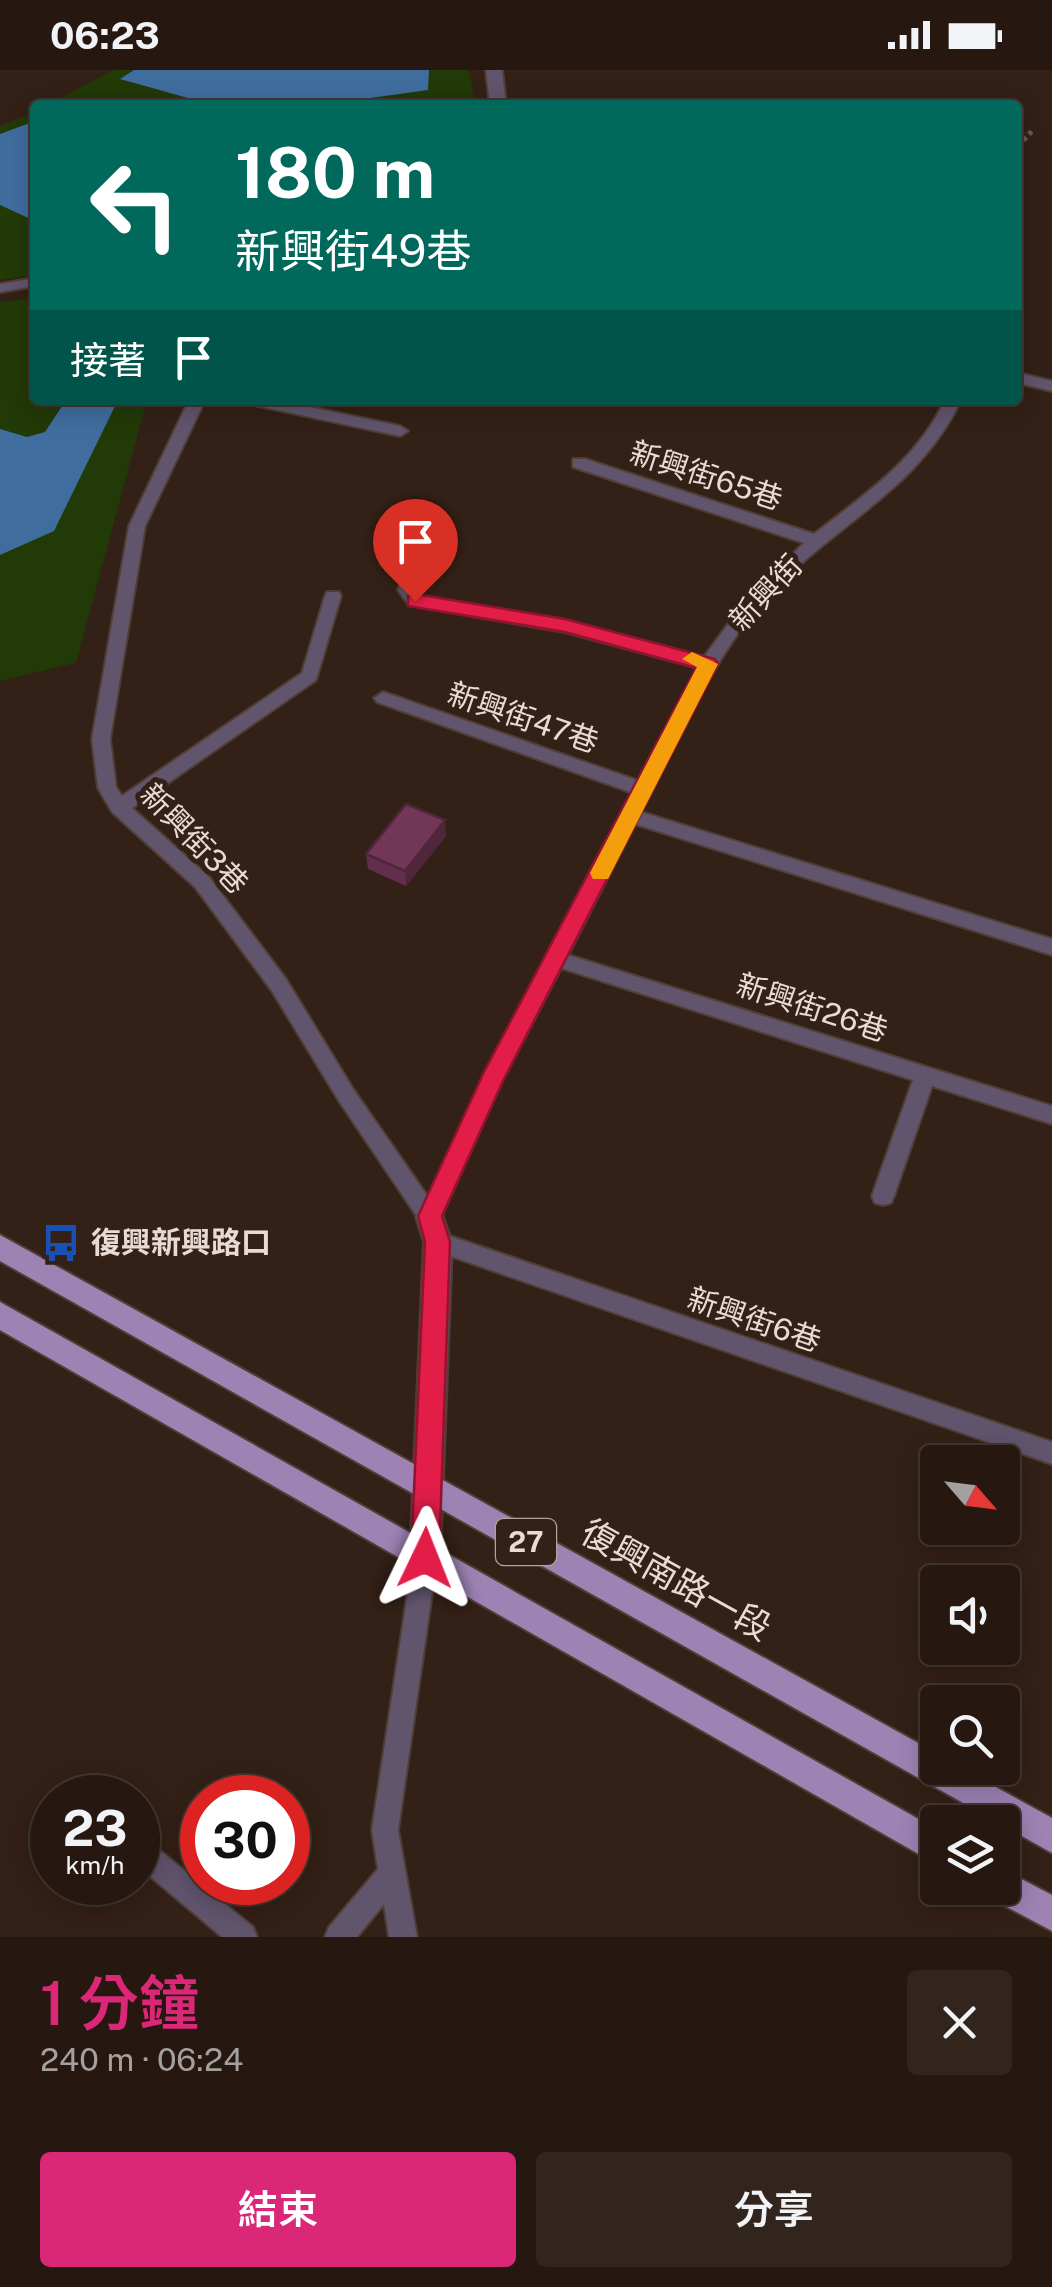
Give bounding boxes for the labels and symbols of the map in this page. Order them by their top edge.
street label: 新興街65巷 [626,434,787,517]
pin [373,499,458,602]
street label: 新興街 [721,547,809,638]
street label: 新興街47巷 [443,674,603,760]
street label: 新興街3巷 [134,776,256,901]
street label: 新興街26巷 [732,966,892,1048]
bus stop icon: 復興新興路口 [40,1222,82,1264]
place label: 復興新興路口 [91,1224,271,1260]
street label: 新興街6巷 [683,1279,826,1359]
north arrow [920,1445,1020,1545]
position arrow [373,1506,477,1610]
street label: 復興南路一段 [574,1511,778,1648]
road number: 27 [496,1519,556,1565]
speed limit sign: 30 [180,1775,310,1905]

